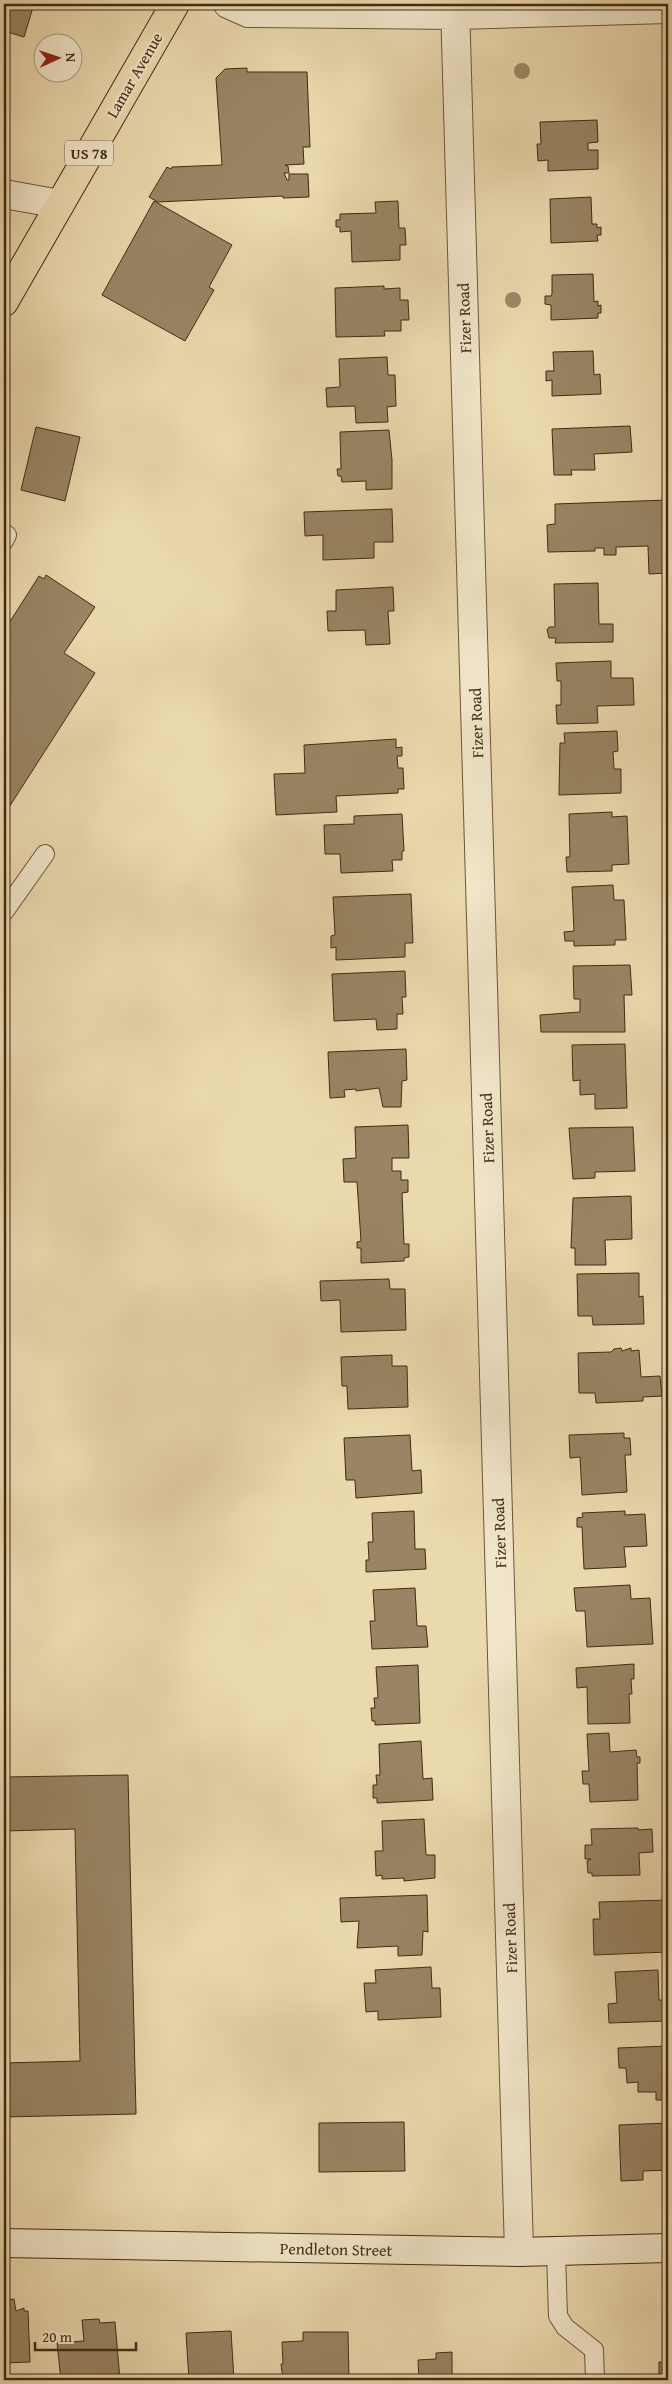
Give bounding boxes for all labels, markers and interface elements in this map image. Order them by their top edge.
street label: Lamar Avenue [100,28,168,122]
north arrow [32,32,82,82]
text: N [61,52,81,63]
road number: US 78 [65,140,113,166]
street label: Fizer Road [451,282,477,354]
street label: Fizer Road [463,687,489,759]
street label: Fizer Road [474,1092,500,1164]
street label: Fizer Road [486,1497,512,1569]
street label: Fizer Road [497,1902,523,1974]
street label: Pendleton Street [280,2236,393,2262]
scale bar [35,2319,136,2351]
text: 20 m [42,2326,73,2347]

